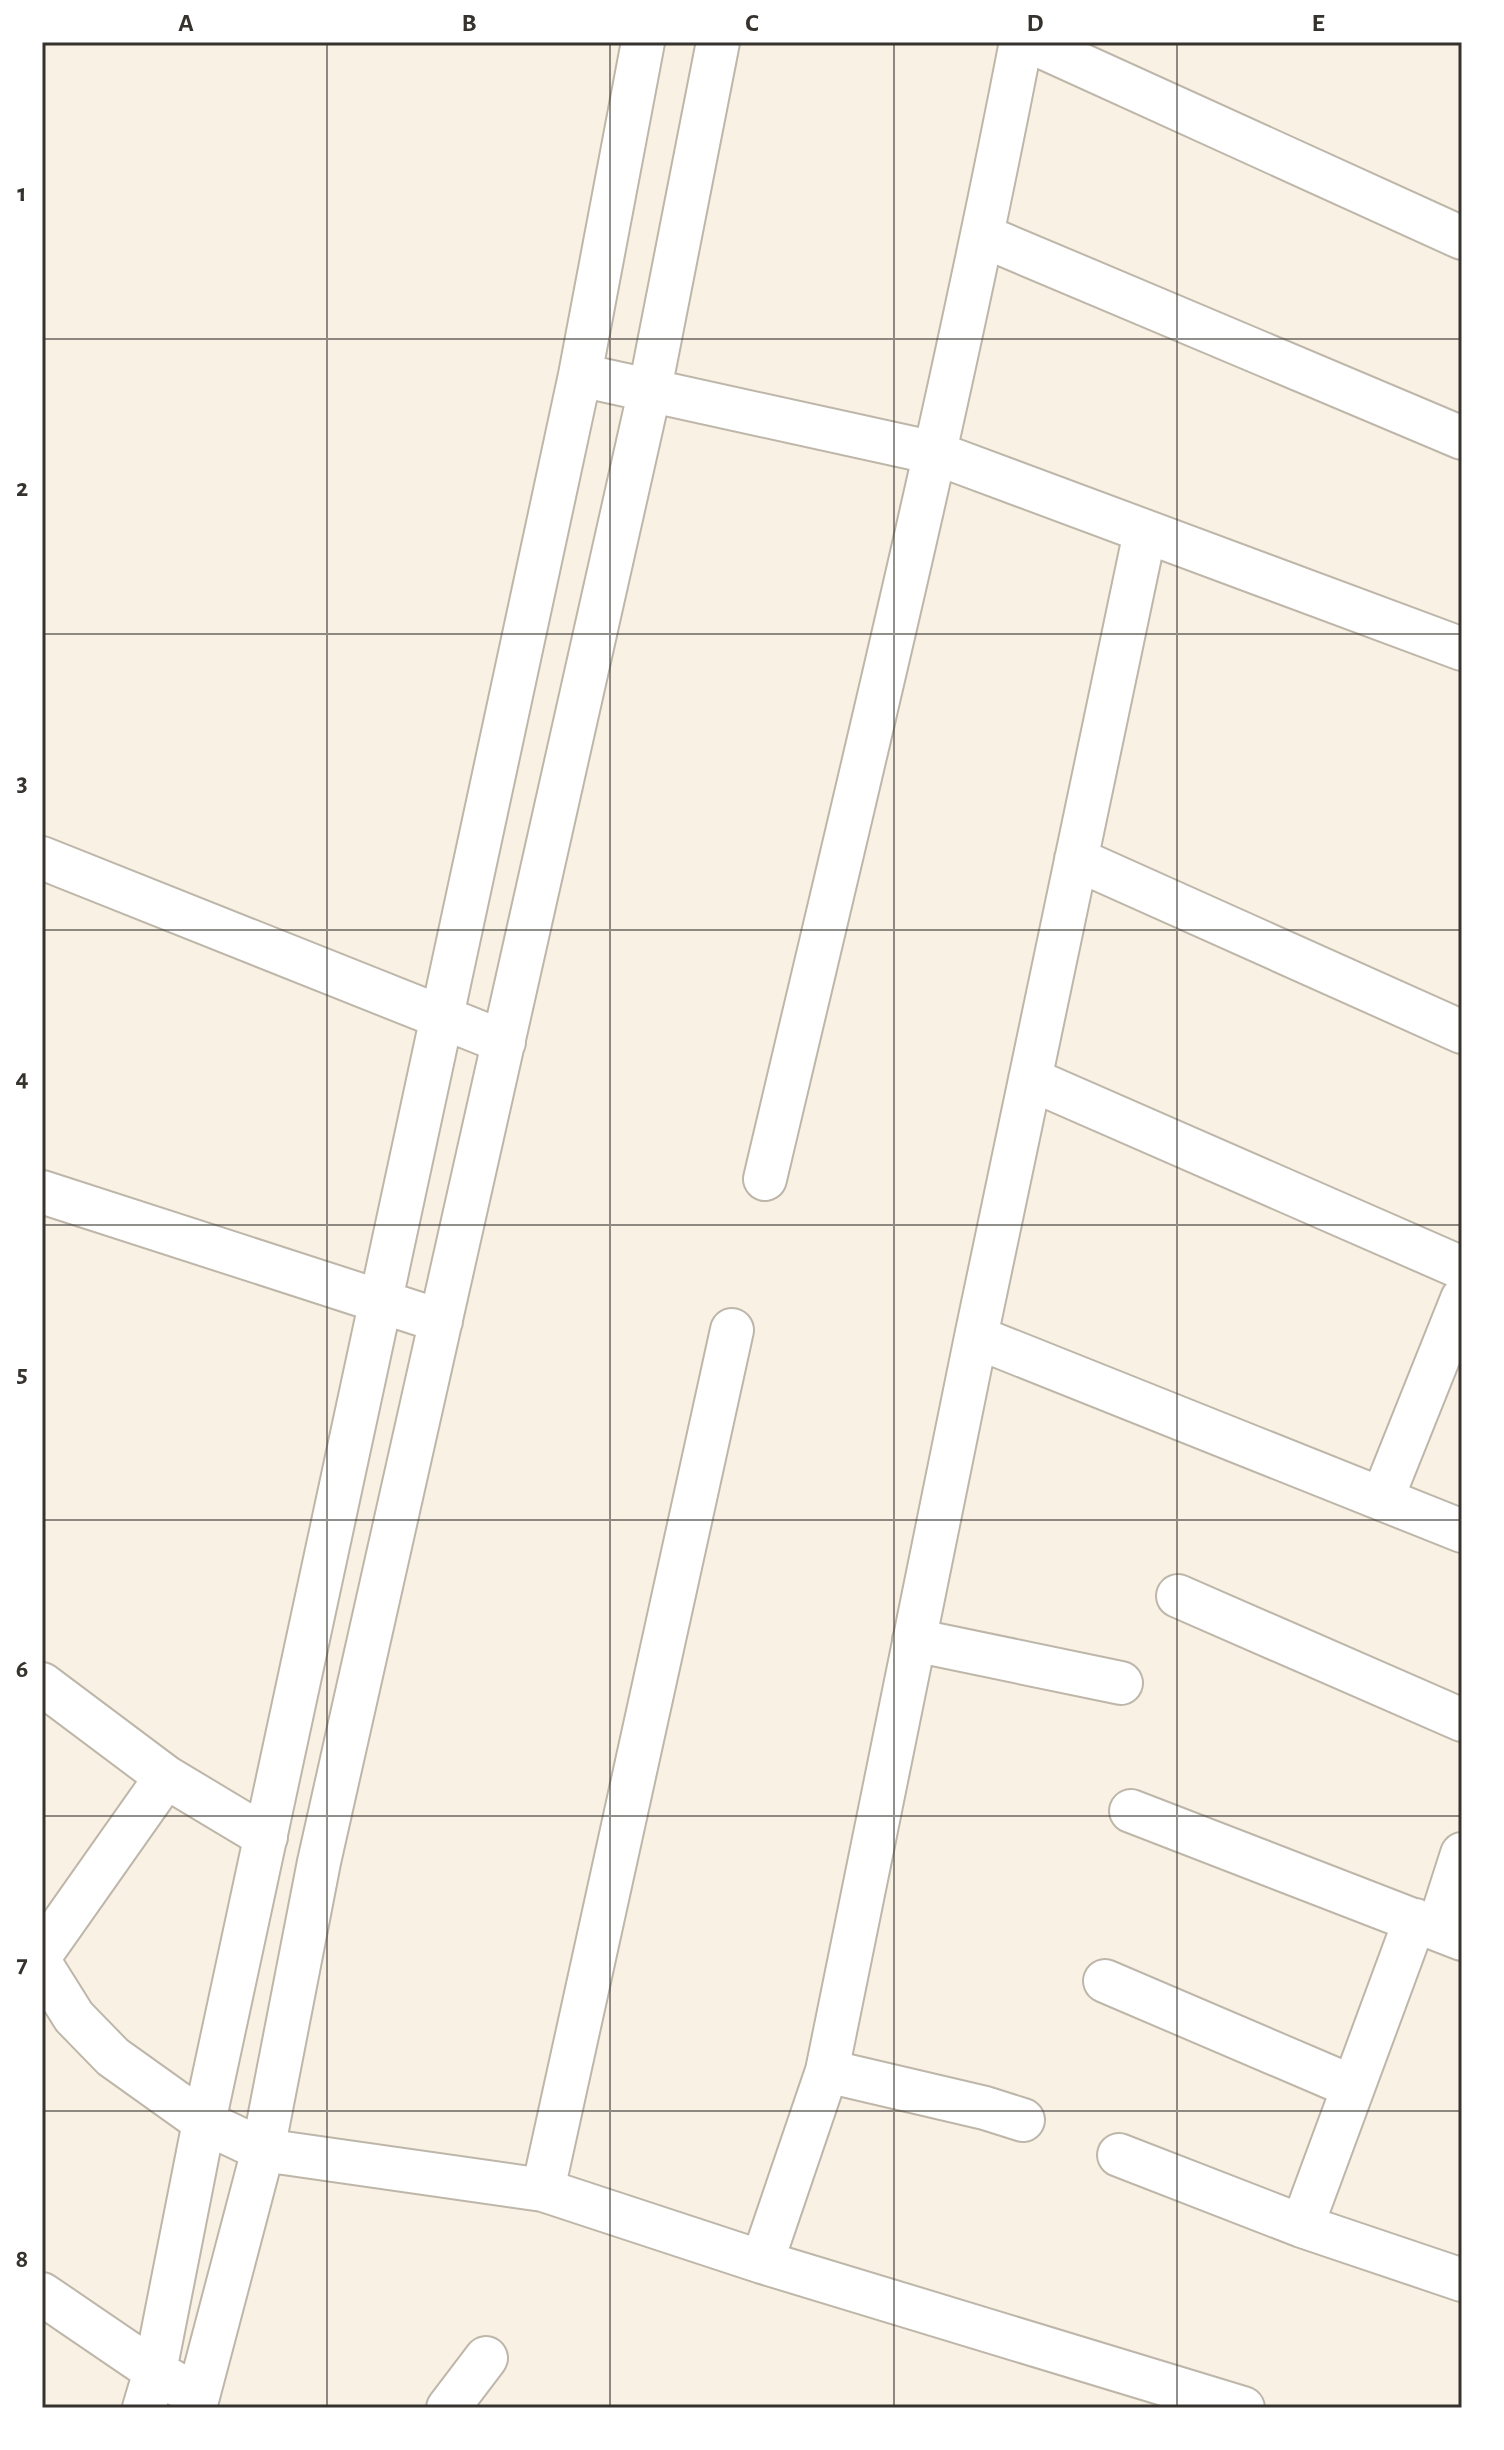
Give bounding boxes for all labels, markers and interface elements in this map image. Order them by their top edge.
text: A [178,10,194,36]
text: B [461,10,477,36]
text: C [745,10,759,36]
text: D [1026,10,1044,36]
text: E [1311,10,1325,36]
text: 1 [17,180,27,206]
text: 2 [16,475,28,501]
text: 3 [16,770,28,796]
text: 4 [15,1065,29,1091]
text: 5 [16,1361,28,1387]
text: 6 [16,1656,28,1682]
text: 7 [16,1951,28,1977]
text: 8 [16,2246,28,2272]

